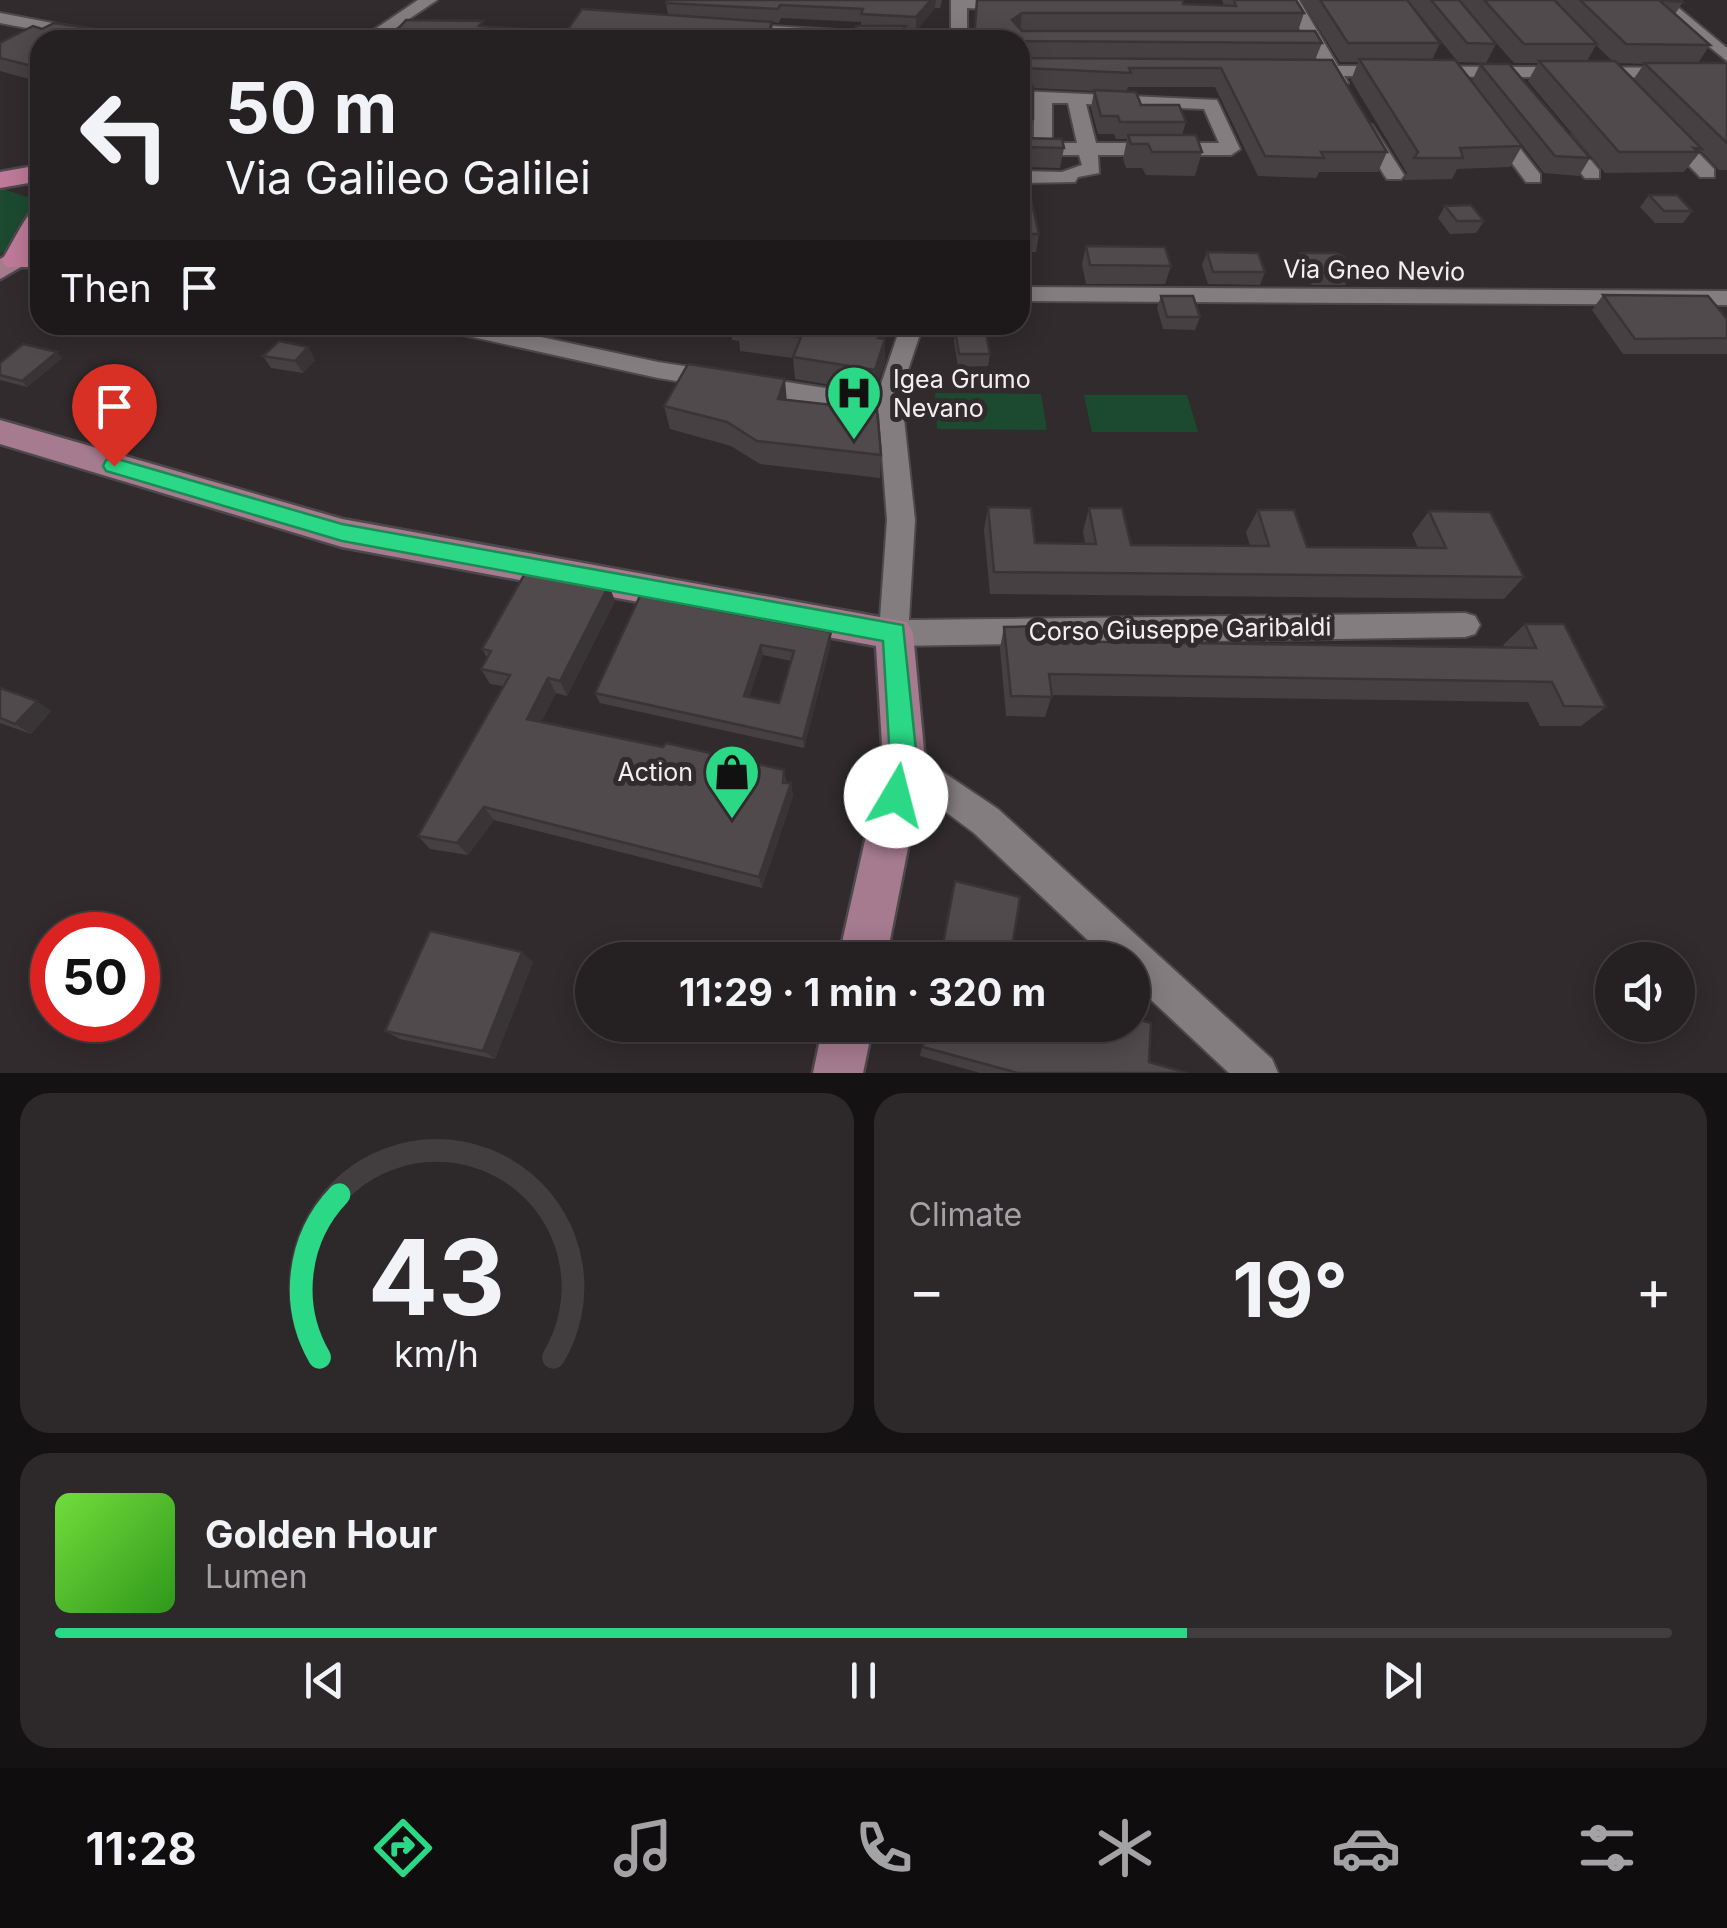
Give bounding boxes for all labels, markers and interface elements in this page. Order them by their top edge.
text: 50 m [225,65,397,150]
icon: left [60,70,190,200]
text: Via Galileo Galilei [225,150,591,205]
street label: Via Gneo Nevio [1283,253,1465,287]
icon: arrive [172,260,227,315]
text: Then [60,265,152,311]
hospital icon: Igea Grumo Nevano [824,363,884,442]
pin [72,364,157,467]
place label: Igea Grumo Nevano [893,364,1031,423]
icon: arrive [87,379,142,434]
street label: Corso Giuseppe Garibaldi [1028,611,1332,647]
shop icon: Action [702,742,762,821]
position arrow [844,744,948,848]
place label: Action [617,757,693,787]
speed limit sign: 50 [30,912,160,1042]
map controls [1595,942,1695,1042]
button: sound [1595,942,1695,1042]
text: 11:29 · 1 min · 320 m [679,969,1046,1015]
text: Climate [909,1195,1022,1234]
text: 43 [368,1214,505,1340]
text: 19° [1232,1244,1348,1335]
text: − [909,1257,945,1323]
text: + [1636,1257,1672,1323]
text: km/h [394,1332,479,1376]
text: Golden Hour [205,1511,437,1557]
text: Lumen [205,1557,308,1596]
icon: previous [297,1653,352,1708]
icon: pause [836,1653,891,1708]
icon: next [1375,1653,1430,1708]
icon: directions [368,1813,438,1883]
icon: music [608,1813,678,1883]
icon: phone [849,1813,919,1883]
icon: climate [1090,1813,1160,1883]
icon: car [1331,1813,1401,1883]
icon: filters [1572,1813,1642,1883]
text: 11:28 [85,1821,197,1876]

